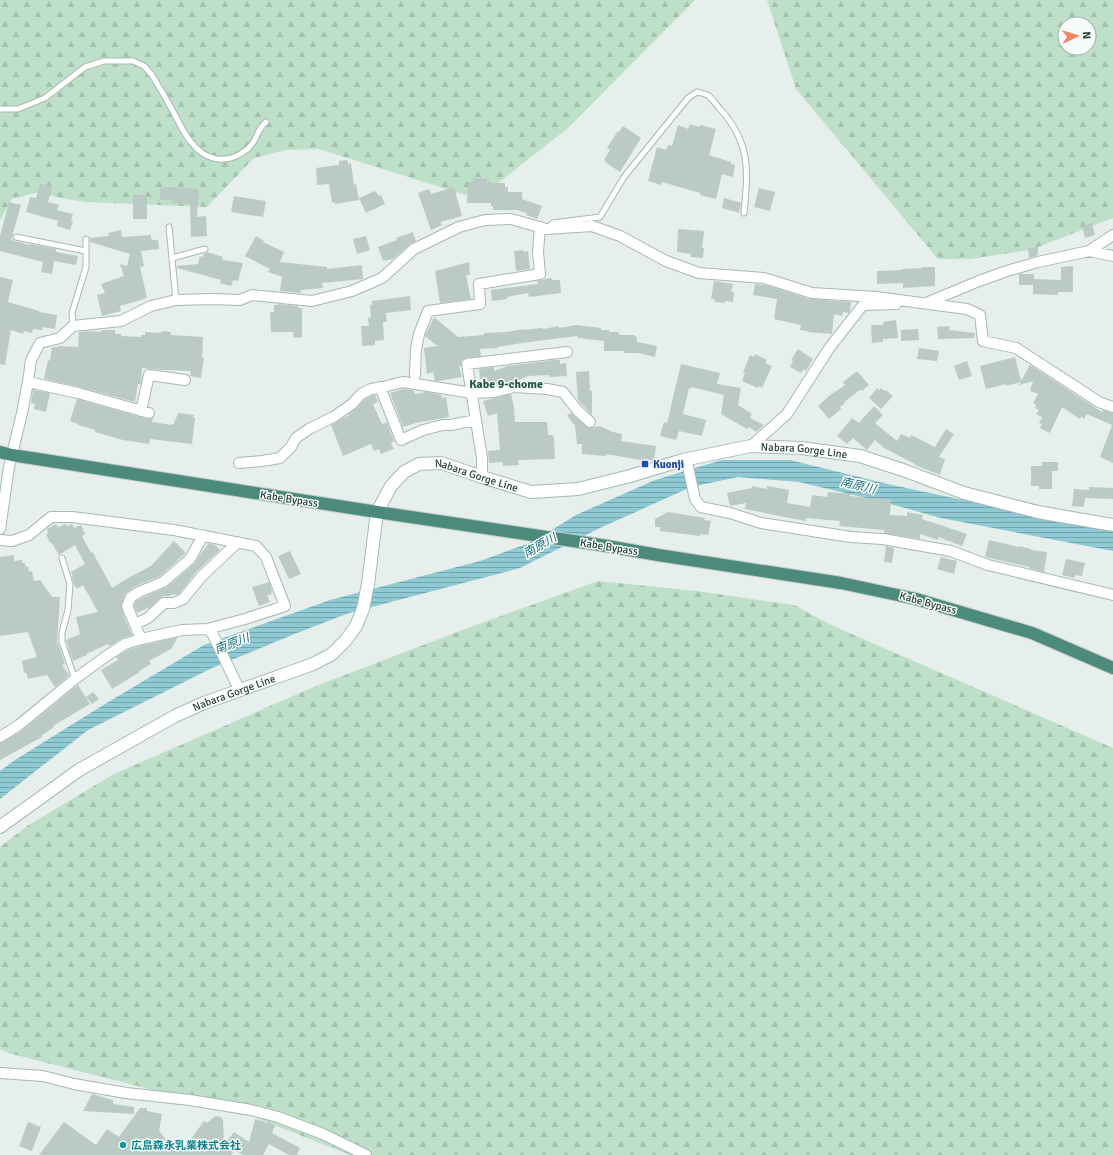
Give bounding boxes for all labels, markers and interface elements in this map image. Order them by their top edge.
north arrow [1057,16,1097,56]
text: N [1080,31,1093,40]
district label: Kabe 9-chome [469,377,543,392]
street label: Nabara Gorge Line [760,440,848,461]
street label: Nabara Gorge Line [435,456,520,494]
place label: Kuonji [653,458,684,471]
marker: Kuonji [640,459,650,469]
water label: 南原川 [839,475,879,498]
street label: Kabe Bypass [259,488,319,510]
water label: 南原川 [521,530,561,561]
street label: Kabe Bypass [579,536,639,558]
street label: Kabe Bypass [898,589,958,617]
water label: 南原川 [213,630,253,657]
street label: Nabara Gorge Line [191,672,277,714]
place label: 広島森永乳業株式会社 [131,1139,241,1152]
marker: 広島森永乳業株式会社 [118,1140,128,1150]

